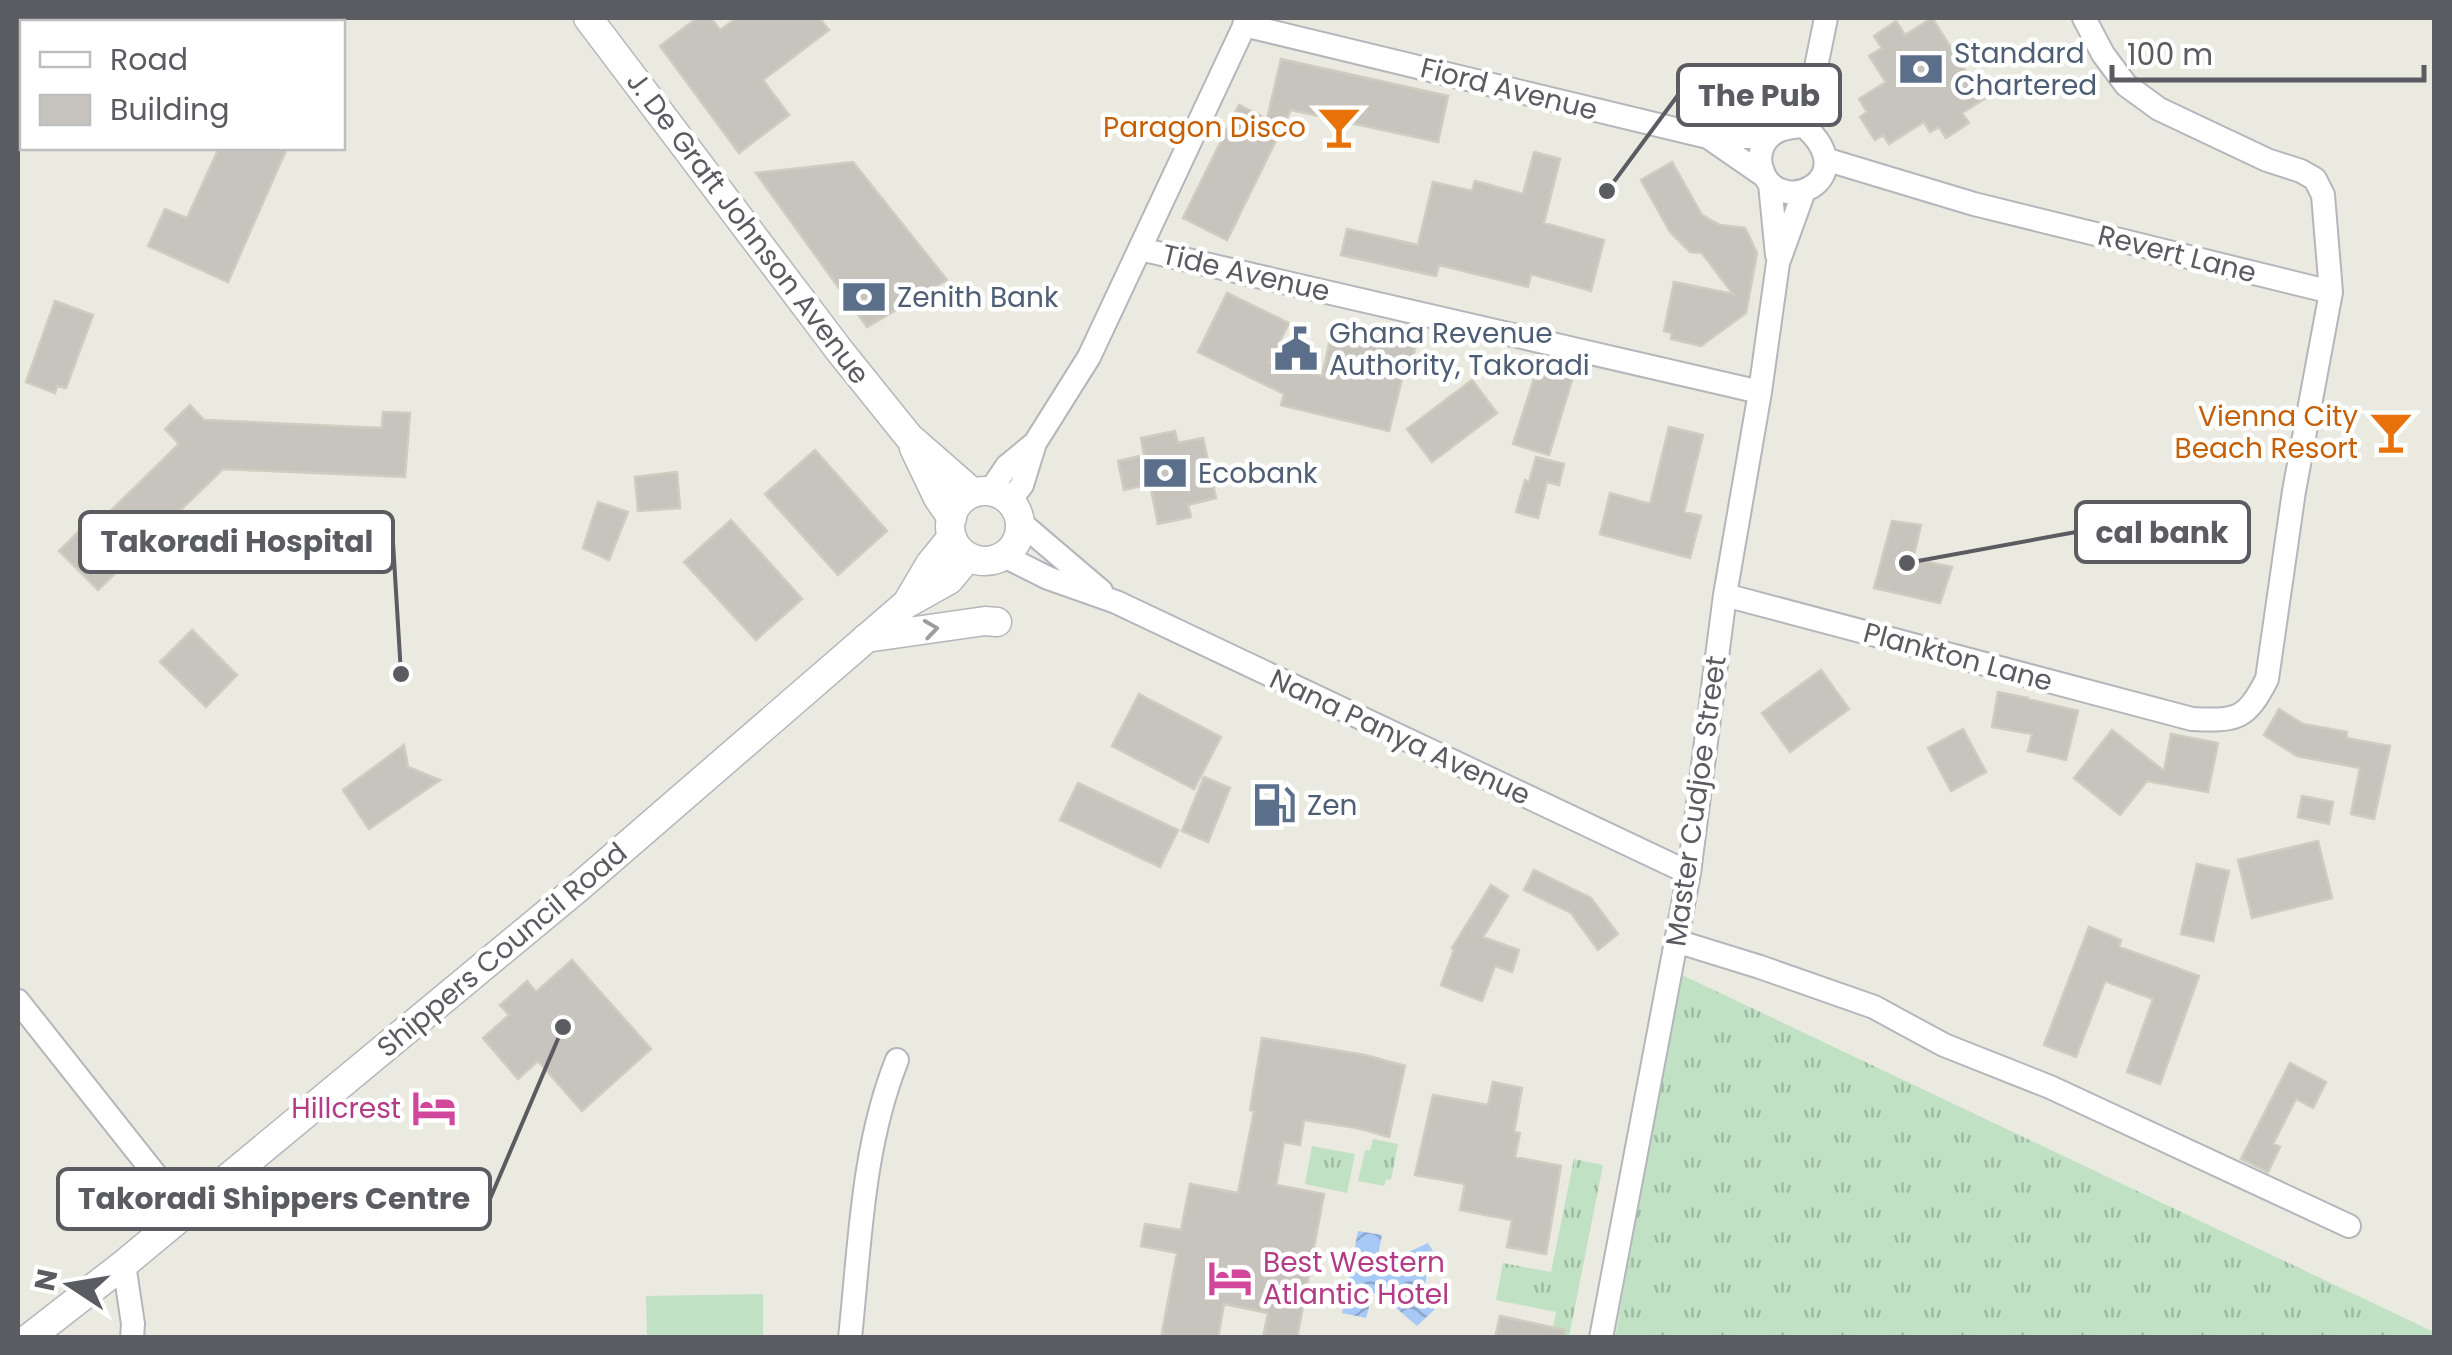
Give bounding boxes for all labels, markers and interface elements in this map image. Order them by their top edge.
legend [20,20,345,150]
scale bar [2112,20,2424,82]
text: 100 m [2127,33,2213,76]
place label: Standard Chartered [1954,34,2097,105]
text: Road [110,38,188,81]
bank icon: Standard Chartered [1897,45,1945,93]
street label: Fiord Avenue [1417,48,1601,130]
street label: J. De Graft Johnson Avenue [617,64,879,392]
callout: The Pub [1678,65,1840,125]
text: The Pub [1698,74,1820,117]
text: Building [110,88,230,131]
bar icon: Paragon Disco [1315,103,1363,151]
place label: Paragon Disco [1103,108,1306,147]
street label: Revert Lane [2094,215,2260,293]
street label: Tide Avenue [1158,235,1334,311]
bank icon: Zenith Bank [840,273,888,321]
place label: Zenith Bank [897,278,1059,317]
place label: Ghana Revenue Authority, Takoradi [1329,314,1590,385]
public building icon: Ghana Revenue Authority, Takoradi [1272,325,1320,373]
place label: Vienna City Beach Resort [2175,397,2358,468]
bar icon: Vienna City Beach Resort [2367,408,2415,456]
bank icon: Ecobank [1141,449,1189,497]
place label: Ecobank [1198,454,1318,493]
callout: cal bank [2076,502,2249,562]
text: cal bank [2095,511,2229,554]
callout: Takoradi Hospital [80,512,393,572]
text: Takoradi Hospital [101,520,373,563]
street label: Plankton Lane [1859,613,2057,701]
one-way arrow [923,619,939,640]
street label: Master Cudjoe Street [1656,653,1736,949]
street label: Nana Panya Avenue [1263,659,1537,815]
fuel station icon: Zen [1250,781,1298,829]
place label: Zen [1307,786,1357,825]
street label: Shippers Council Road [369,834,635,1066]
hotel icon: Hillcrest [410,1084,458,1132]
place label: Hillcrest [291,1089,401,1128]
callout: Takoradi Shippers Centre [58,1169,490,1229]
text: Takoradi Shippers Centre [78,1177,470,1220]
north arrow [20,1235,120,1335]
place label: Best Western Atlantic Hotel [1263,1243,1449,1314]
hotel icon: Best Western Atlantic Hotel [1206,1254,1254,1302]
text: N [25,1266,67,1294]

